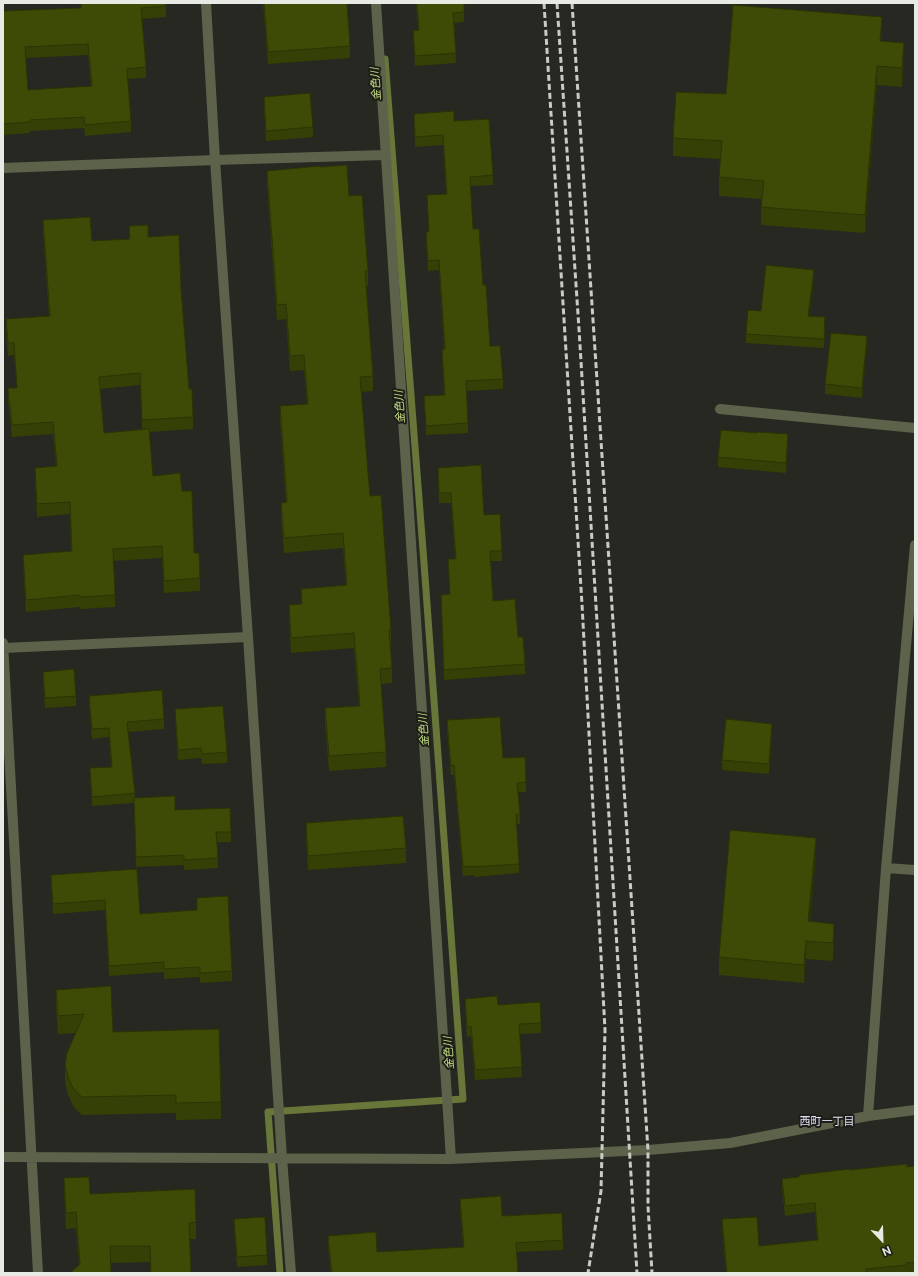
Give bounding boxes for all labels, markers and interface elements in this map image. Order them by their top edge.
water label: 金色川 [368,67,384,101]
water label: 金色川 [392,390,408,424]
water label: 金色川 [416,713,432,747]
water label: 金色川 [441,1036,457,1070]
district label: 西町一丁目 [800,1115,854,1129]
north arrow [862,1220,902,1260]
text: N [880,1244,893,1258]

